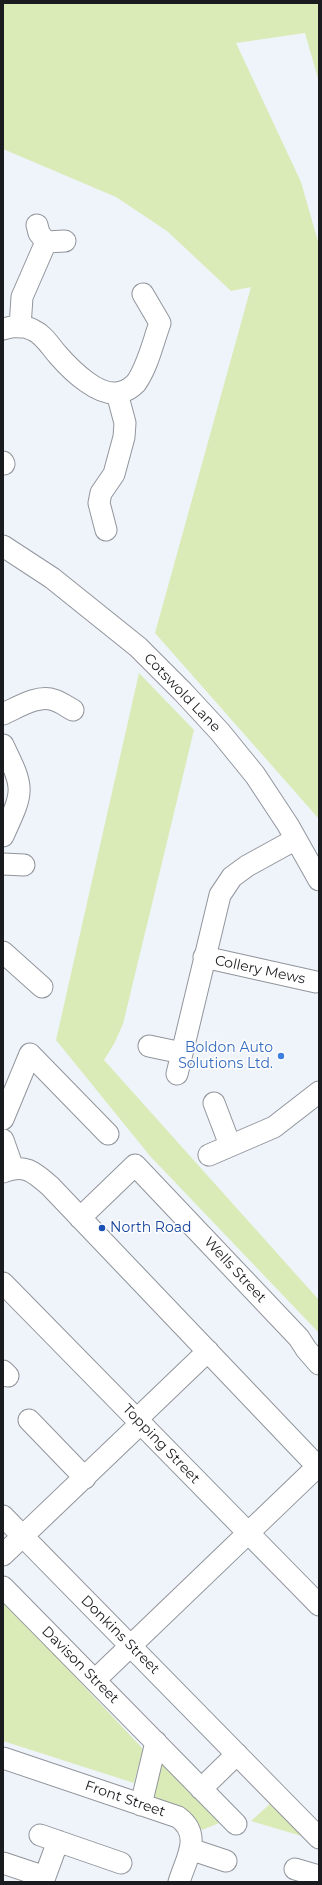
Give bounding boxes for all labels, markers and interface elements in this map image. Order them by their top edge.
street label: Cotswold Lane [140,650,224,736]
street label: Collery Mews [213,952,307,988]
place label: Boldon Auto Solutions Ltd. [178,1040,273,1072]
marker: Boldon Auto Solutions Ltd. [276,1051,286,1061]
place label: North Road [110,1220,191,1236]
marker: North Road [97,1223,107,1233]
street label: Wells Street [200,1234,270,1306]
street label: Topping Street [119,1401,203,1487]
street label: Donkins Street [77,1592,163,1678]
street label: Davison Street [38,1623,122,1707]
street label: Front Street [83,1777,167,1821]

